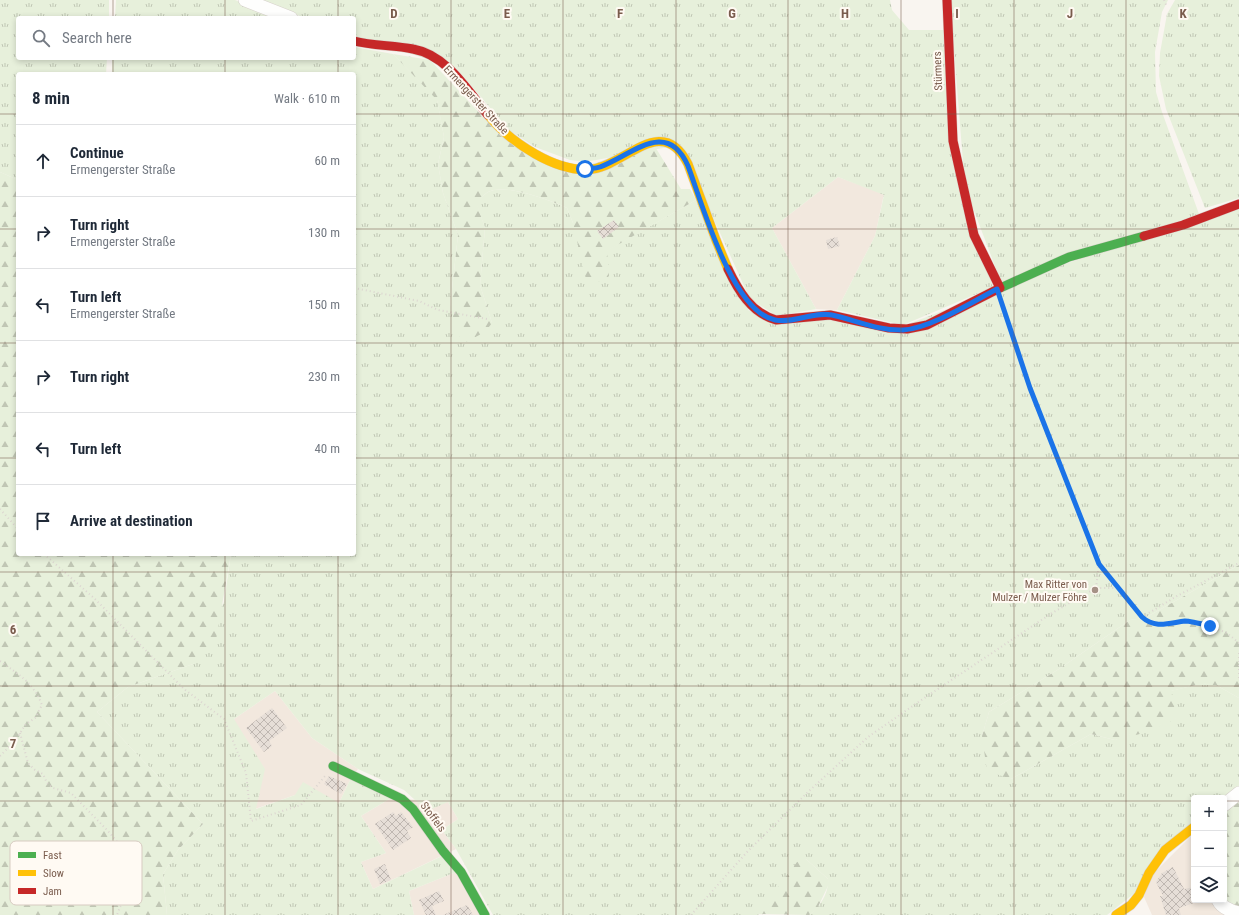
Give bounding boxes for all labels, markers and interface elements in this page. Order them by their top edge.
text: D [390,6,398,21]
text: E [504,6,511,21]
text: F [617,6,623,21]
text: G [728,6,736,21]
text: H [841,6,849,21]
text: I [955,6,959,21]
text: J [1067,6,1073,21]
text: K [1179,6,1187,21]
search box [16,16,356,60]
icon: search [30,27,52,49]
text: Search here [62,29,132,47]
street label: Stürmers [931,51,945,91]
street label: Ermengerster Straße [441,63,511,137]
text: 8 min [32,88,70,108]
text: Walk · 610 m [274,91,340,106]
text: Continue [70,144,124,162]
icon: ahead [32,150,54,172]
text: 60 m [314,153,340,168]
route start [576,160,594,178]
text: Ermengerster Straße [70,162,175,177]
text: Turn right [70,216,129,234]
icon: right [32,222,54,244]
text: 130 m [308,225,340,240]
text: Ermengerster Straße [70,234,175,249]
text: Turn left [70,288,121,306]
icon: left [32,294,54,316]
text: 150 m [308,297,340,312]
text: Ermengerster Straße [70,306,175,321]
icon: right [32,366,54,388]
text: Turn right [70,368,129,386]
text: 230 m [308,369,340,384]
icon: left [32,438,54,460]
text: Turn left [70,440,121,458]
text: 40 m [314,441,340,456]
icon: arrive [32,510,54,532]
text: Arrive at destination [70,512,193,530]
place label: Max Ritter von Mulzer / Mulzer Föhre [992,578,1087,604]
marker: Max Ritter von Mulzer / Mulzer Föhre [1090,585,1100,595]
route end [1201,617,1219,635]
text: 6 [10,622,17,637]
text: 7 [10,736,17,751]
map controls [1191,795,1227,903]
button: + [1191,795,1227,831]
street label: Stoffels [418,800,448,834]
button: − [1191,831,1227,867]
legend [10,841,142,905]
text: Fast [43,849,62,862]
text: Slow [43,867,64,880]
button: layers [1191,867,1227,903]
text: Jam [43,885,62,898]

